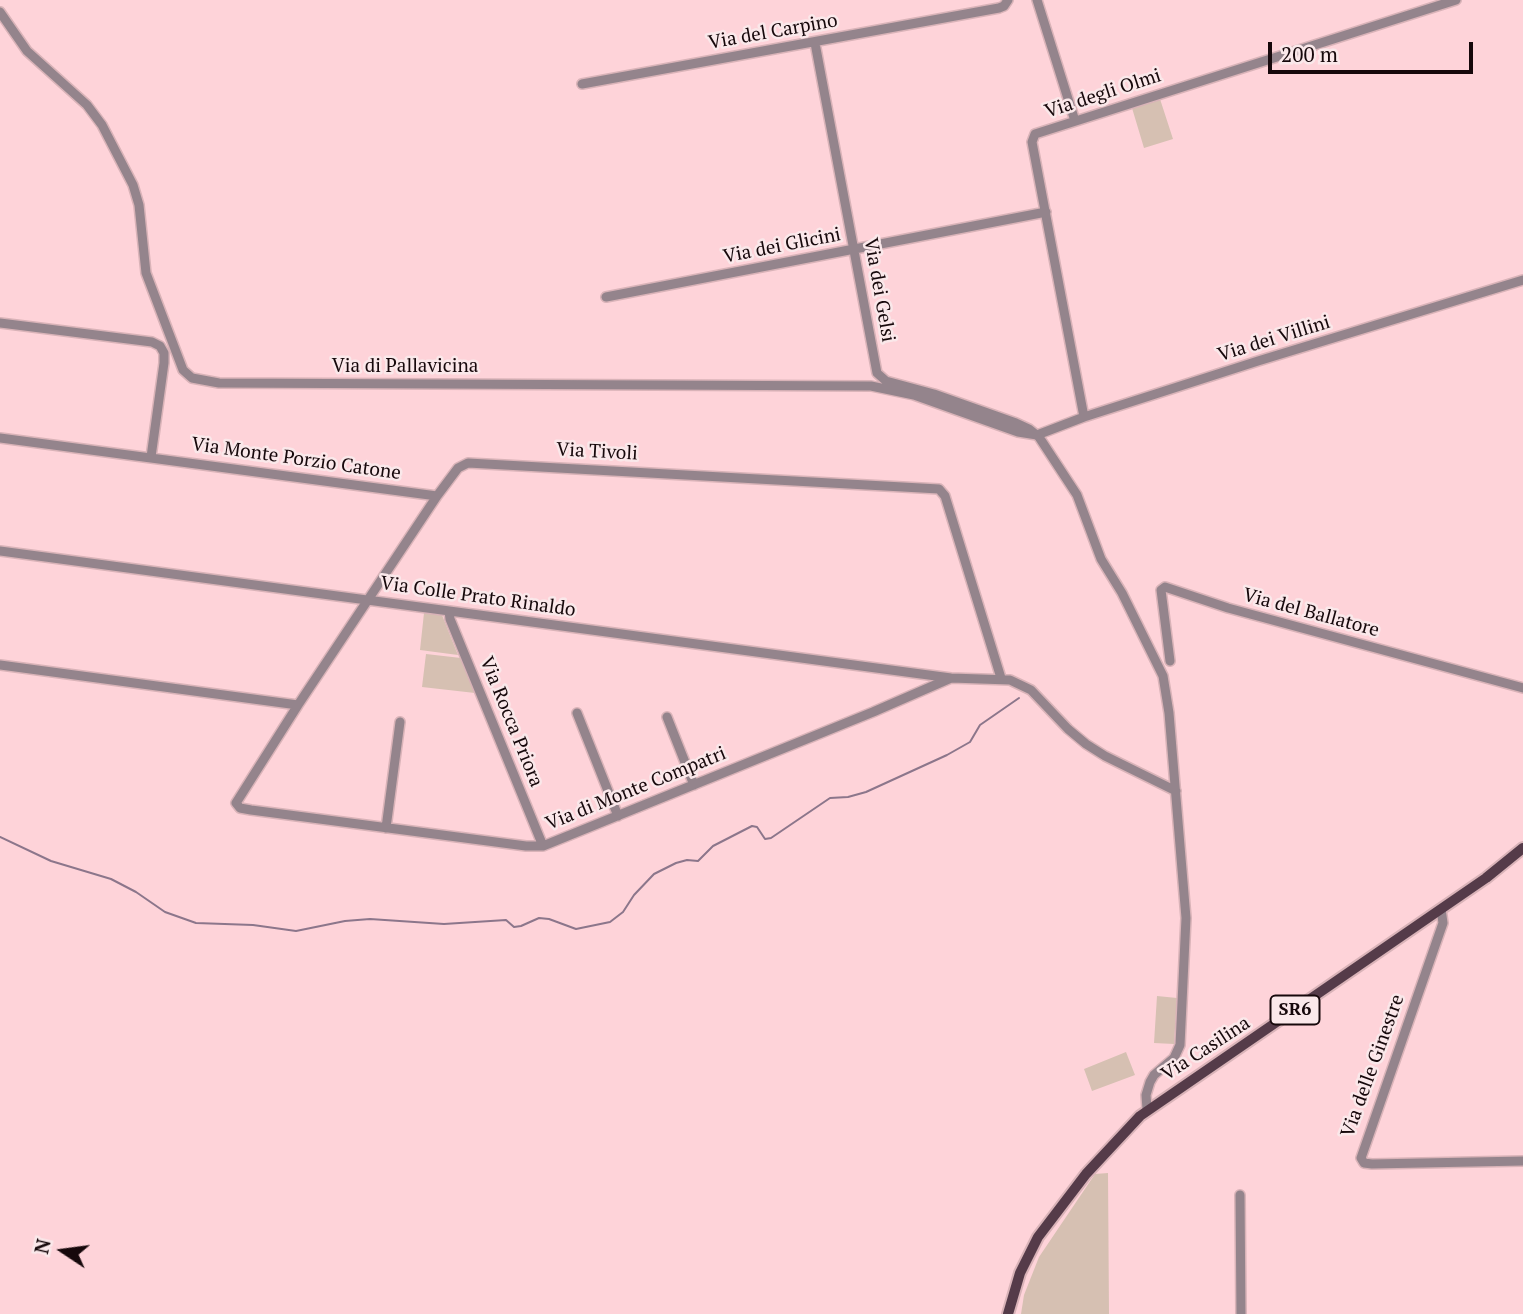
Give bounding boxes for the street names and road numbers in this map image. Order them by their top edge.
street label: Via del Carpino [707,9,839,55]
street label: Via degli Olmi [1042,64,1164,124]
street label: Via dei Glicini [721,223,843,269]
street label: Via dei Gelsi [859,236,899,344]
street label: Via dei Villini [1215,311,1333,367]
street label: Via di Pallavicina [332,356,478,378]
street label: Via Monte Porzio Catone [190,433,402,485]
street label: Via Tivoli [556,438,638,466]
street label: Via Colle Prato Rinaldo [379,572,577,622]
street label: Via del Ballatore [1240,584,1382,642]
street label: Via Rocca Priora [474,654,548,790]
street label: Via di Monte Compatri [543,742,729,836]
street label: Via delle Ginestre [1337,991,1409,1141]
road number: SR6 [1270,995,1320,1024]
street label: Via Casilina [1157,1012,1255,1086]

